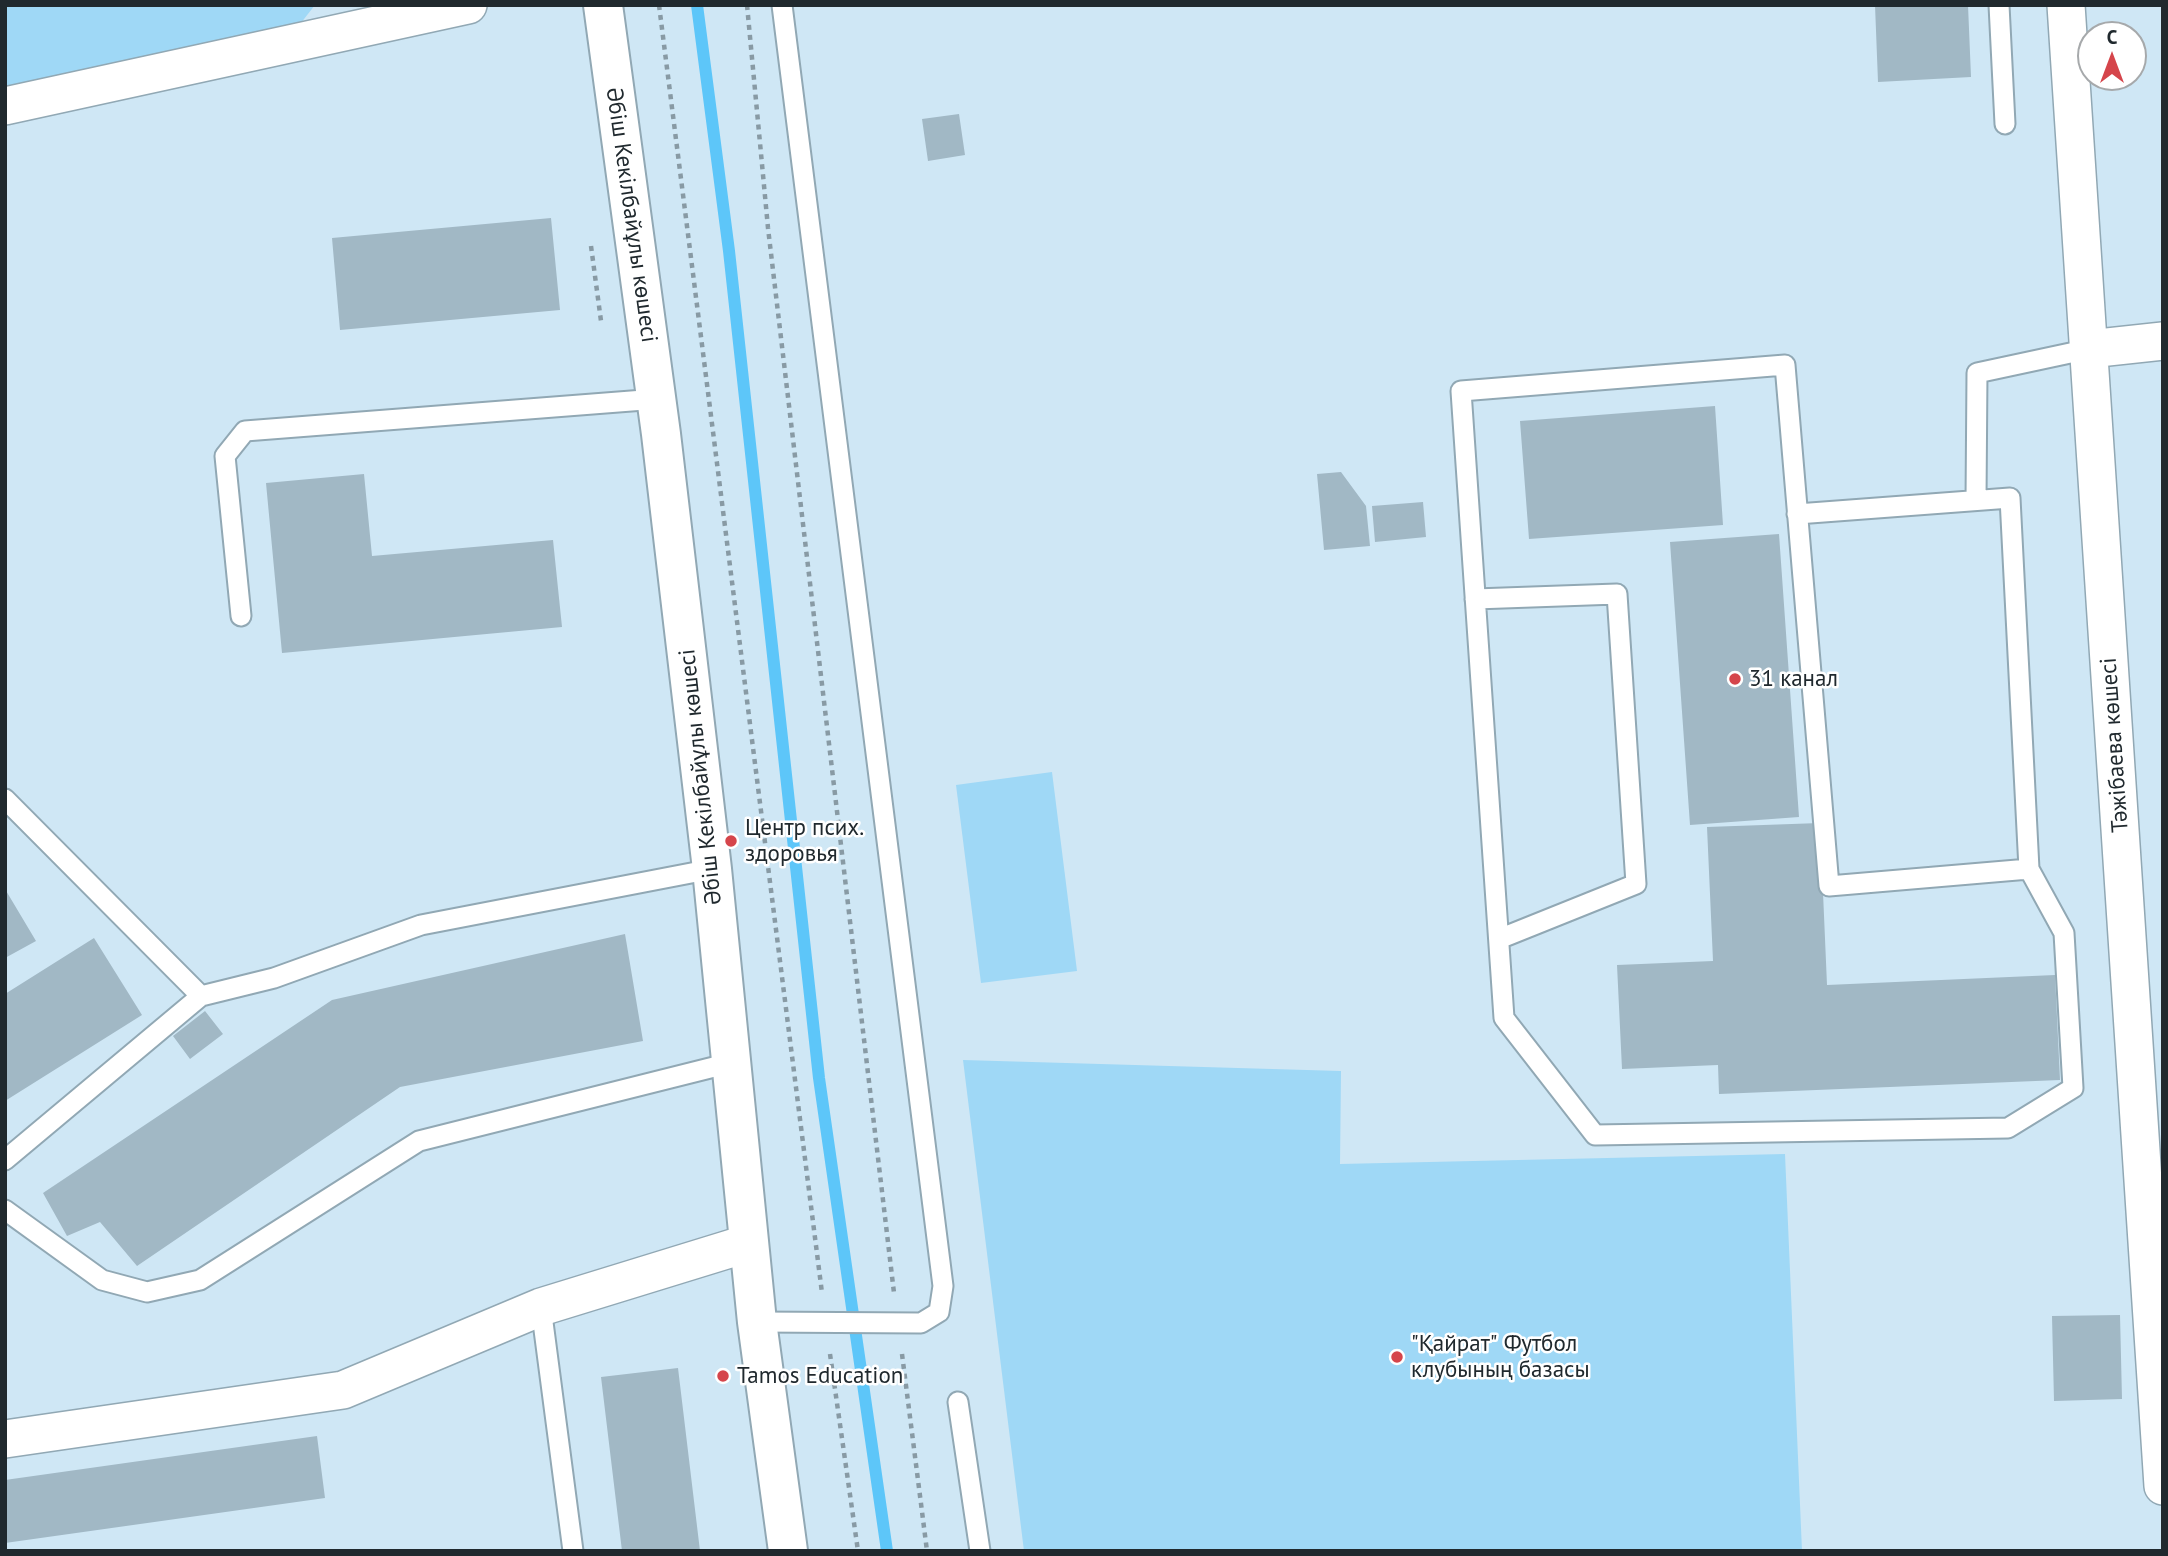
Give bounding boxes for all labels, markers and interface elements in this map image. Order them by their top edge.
north arrow [2077,21,2147,91]
text: С [2107,25,2117,49]
street label: Әбіш Кекілбайұлы көшесі [599,86,663,344]
street label: Әбіш Кекілбайұлы көшесі [674,648,728,906]
street label: Тәжібаева көшесі [2095,657,2135,833]
place label: 31 канал [1749,665,1838,693]
marker: 31 канал [1727,671,1743,687]
place label: Центр псих. здоровья [745,814,864,868]
marker: Центр псих. здоровья [723,833,739,849]
place label: "Қайрат" Футбол клубының базасы [1411,1330,1590,1384]
marker: "Қайрат" Футбол клубының базасы [1389,1349,1405,1365]
place label: Tamos Education [737,1362,903,1390]
marker: Tamos Education [715,1368,731,1384]

